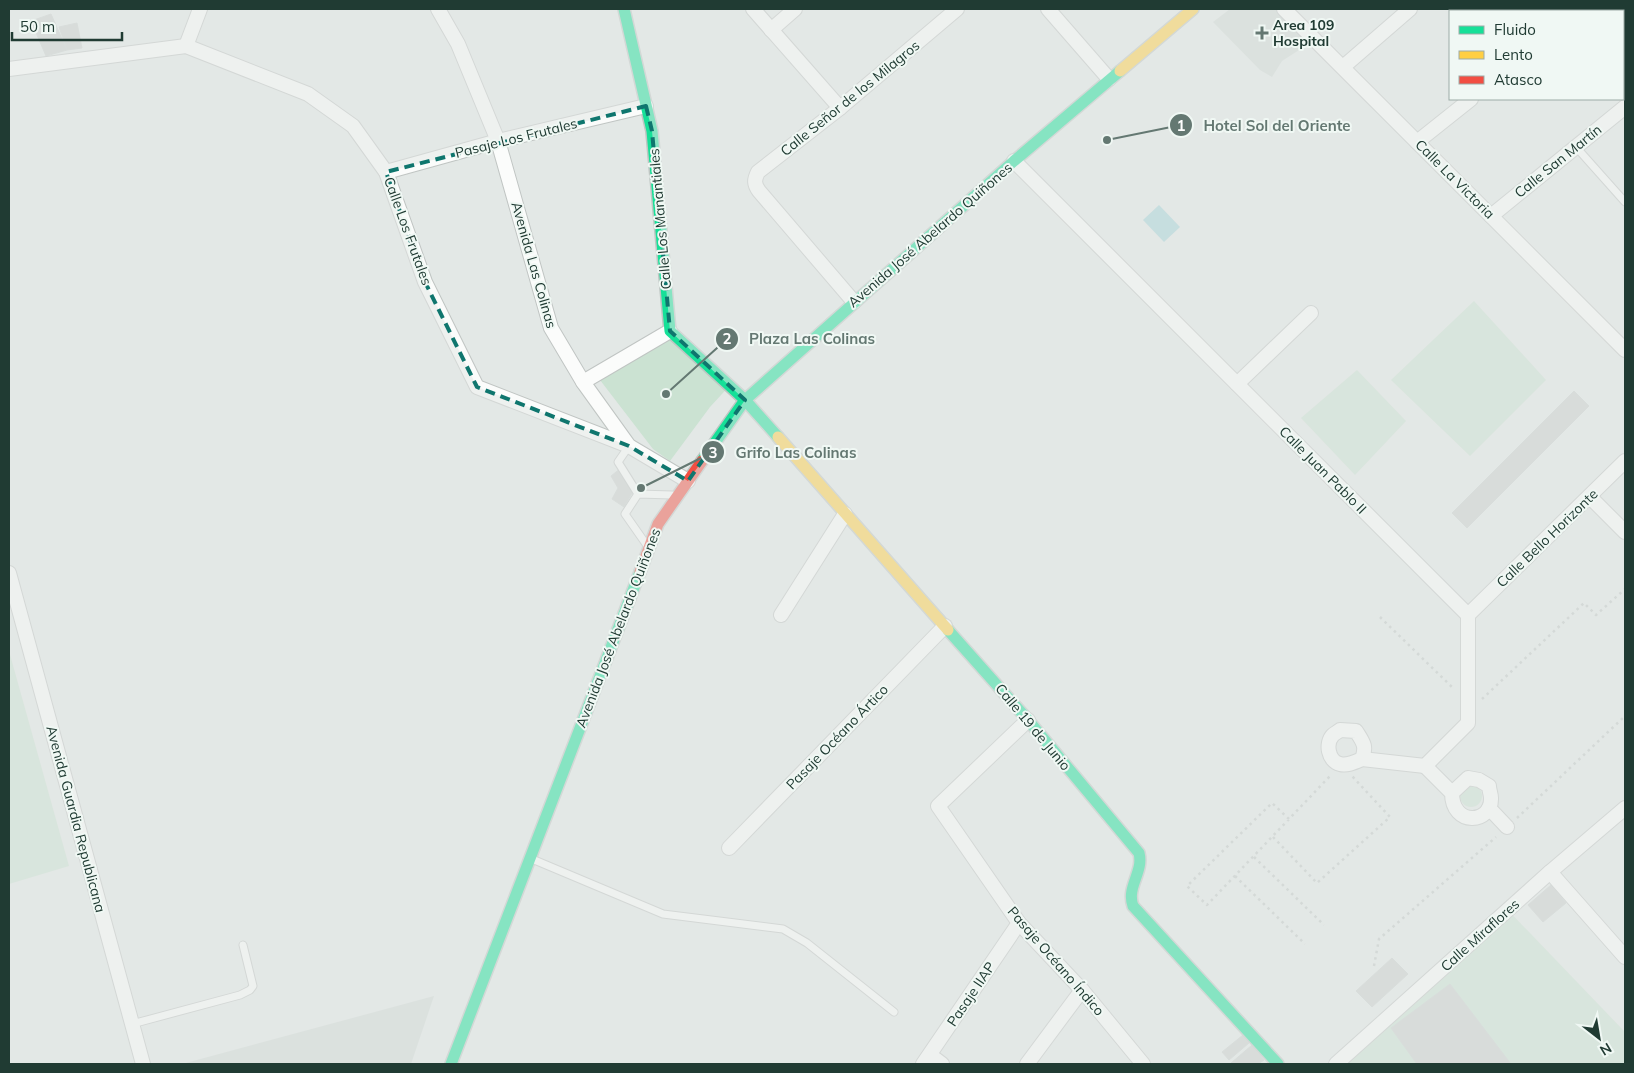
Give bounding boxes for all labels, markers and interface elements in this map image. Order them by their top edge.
scale bar [12,10,122,42]
legend [1449,10,1624,100]
place label: Area 109 Hospital [1273,16,1334,50]
text: 50 m [20,17,55,36]
text: Fluido [1494,20,1536,39]
marker: Area 109 Hospital [1255,26,1269,40]
street label: Calle Señor de los Milagros [777,36,923,160]
text: Lento [1494,45,1533,64]
text: Atasco [1494,70,1542,89]
callout: Hotel Sol del Oriente [1168,110,1361,140]
street label: Pasaje Los Frutales [453,114,579,162]
text: 1 [1176,116,1186,135]
text: Hotel Sol del Oriente [1203,116,1351,135]
street label: Calle San Martín [1511,120,1605,202]
street label: Calle La Victoria [1411,135,1499,223]
street label: Calle Los Manantiales [645,148,675,290]
street label: Avenida José Abelardo Quiñones [844,159,1016,311]
street label: Calle Los Frutales [380,174,436,288]
street label: Avenida Las Colinas [507,200,561,330]
callout: Plaza Las Colinas [714,324,885,354]
text: 2 [722,329,732,348]
text: Plaza Las Colinas [749,329,875,348]
street label: Calle Juan Pablo II [1275,422,1371,518]
callout: Grifo Las Colinas [700,437,866,467]
text: 3 [708,443,718,462]
text: Grifo Las Colinas [736,443,856,462]
street label: Calle Bello Horizonte [1493,485,1601,591]
street label: Avenida José Abelardo Quiñones [572,526,664,730]
street label: Calle 19 de Junio [991,680,1075,774]
street label: Pasaje Océano Ártico [782,681,892,793]
street label: Avenida Guardia Republicana [42,723,110,915]
street label: Calle Miraflores [1437,895,1523,975]
street label: Pasaje Océano Índico [1004,903,1108,1019]
street label: Pasaje IIAP [943,958,999,1030]
north arrow [1574,1013,1624,1063]
text: N [1597,1039,1615,1060]

